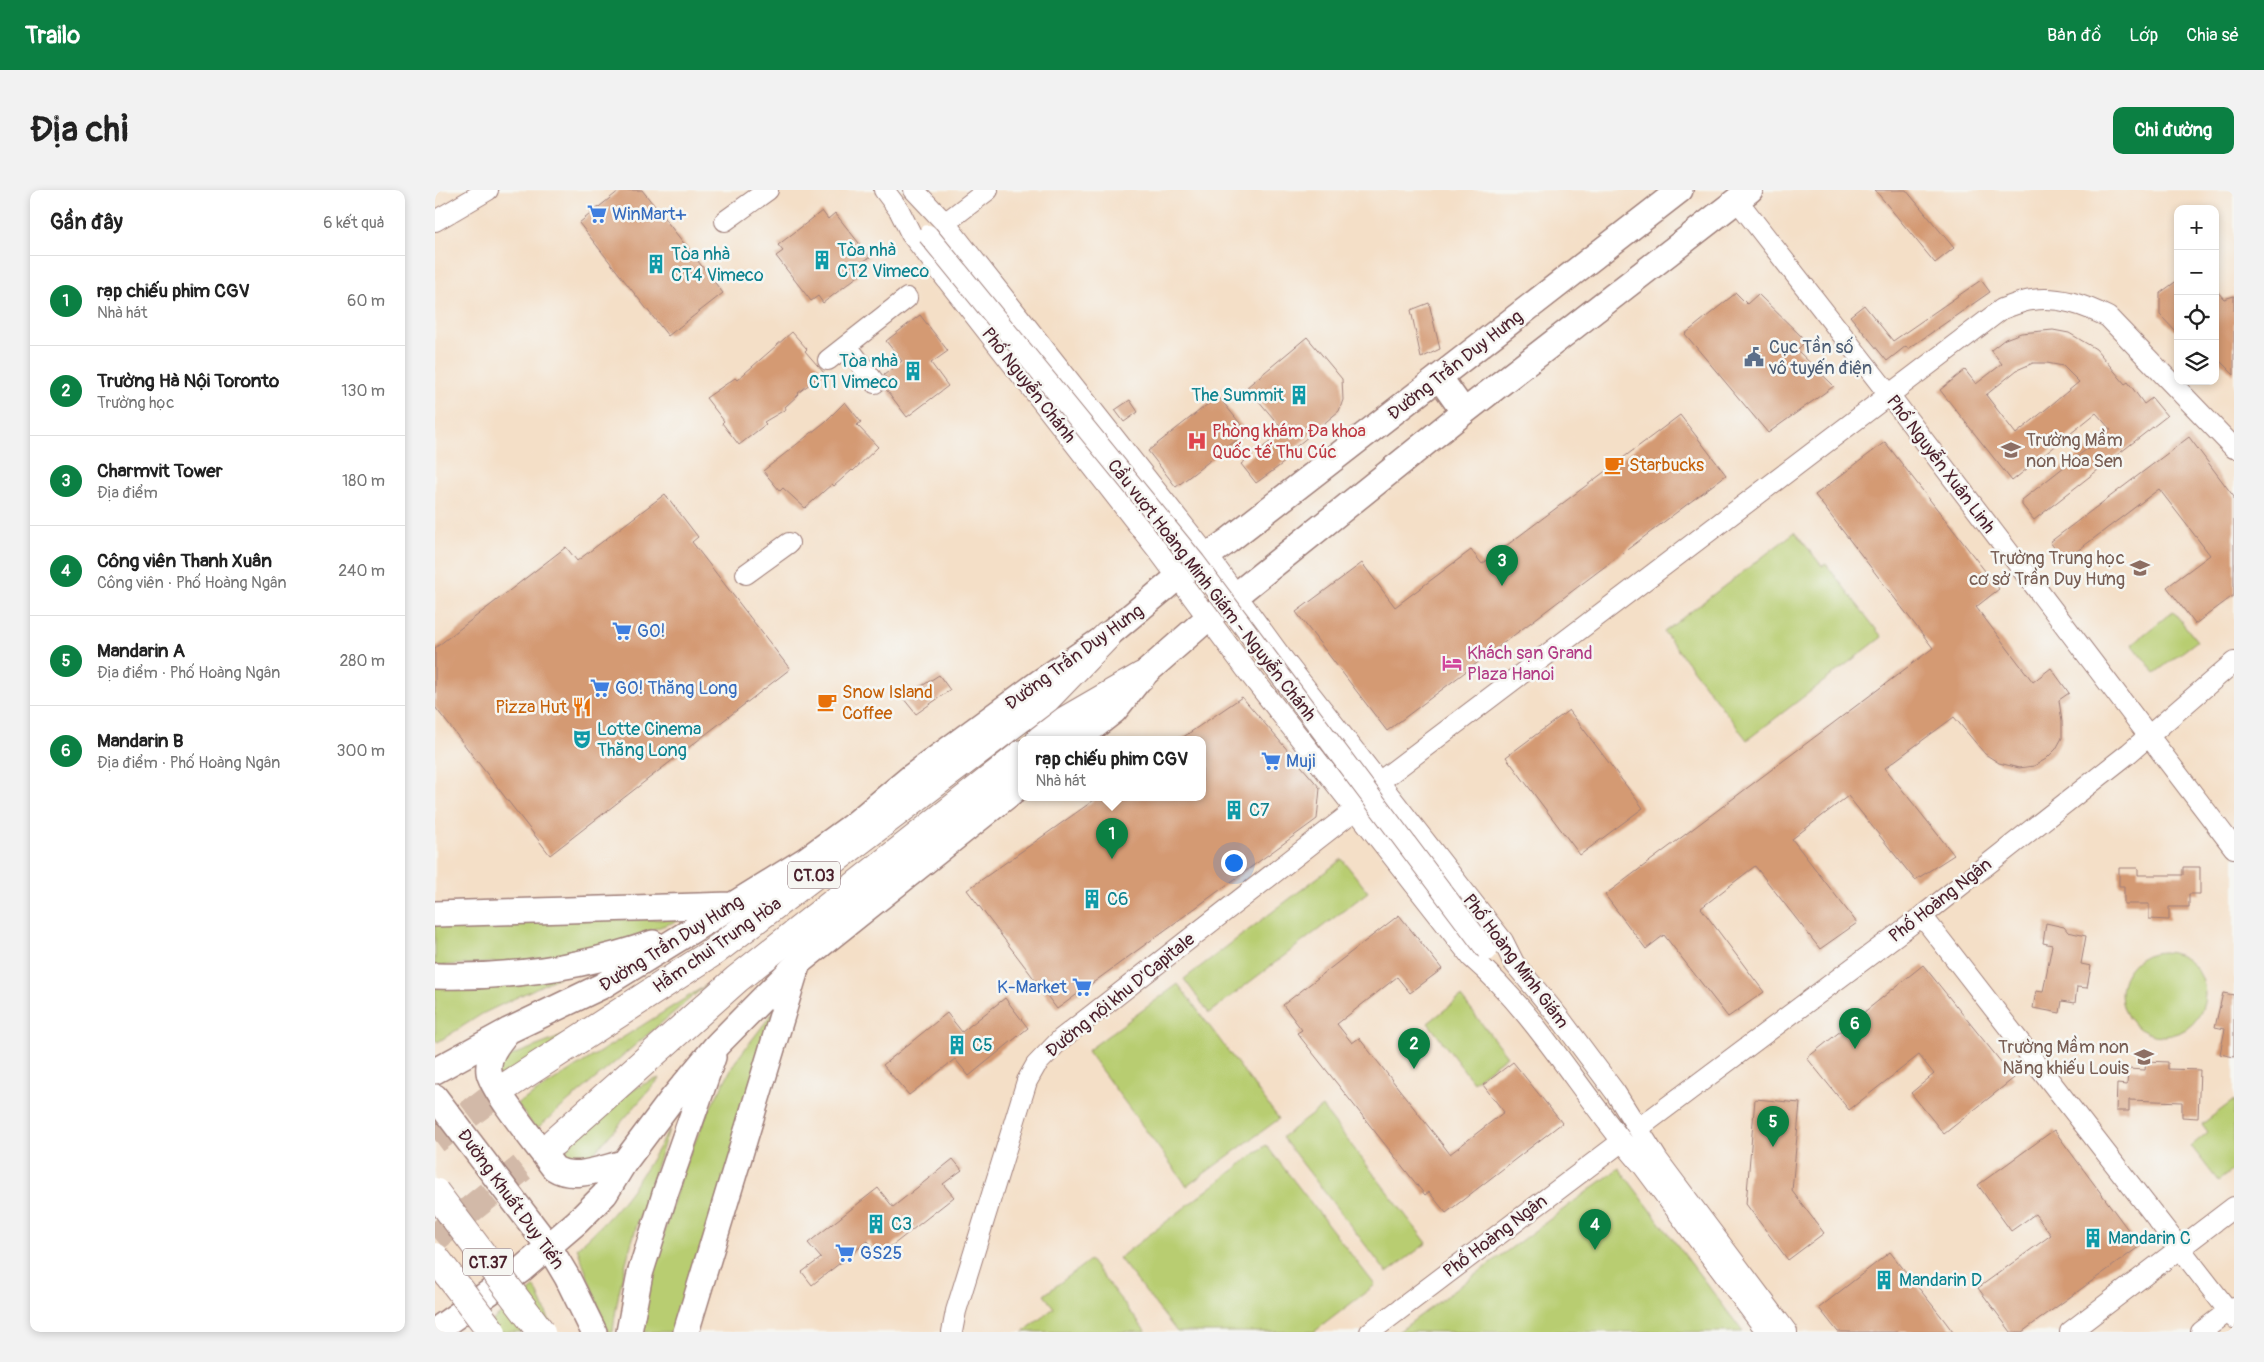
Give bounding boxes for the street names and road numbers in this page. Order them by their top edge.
street label: Đường Trần Duy Hưng [1382,305,1528,425]
street label: Phố Nguyễn Chánh [976,323,1081,448]
street label: Phố Nguyễn Xuân Linh [1881,391,2000,538]
street label: Cầu vượt Hoàng Minh Giám - Nguyễn Chánh [1102,454,1322,726]
street label: Đường Trần Duy Hưng [1000,599,1148,715]
street label: Phố Hoàng Ngân [1884,853,1996,948]
road number: CT.03 [788,862,840,888]
street label: Đường Trần Duy Hưng [594,889,748,997]
street label: Phố Hoàng Minh Giám [1457,889,1574,1033]
street label: Hầm chui Trung Hòa [648,892,786,998]
street label: Đường nội khu D'Capitale [1041,928,1200,1063]
street label: Đường Khuất Duy Tiến [452,1125,569,1274]
street label: Phố Hoàng Ngân [1439,1190,1552,1283]
road number: CT.37 [463,1248,513,1276]

